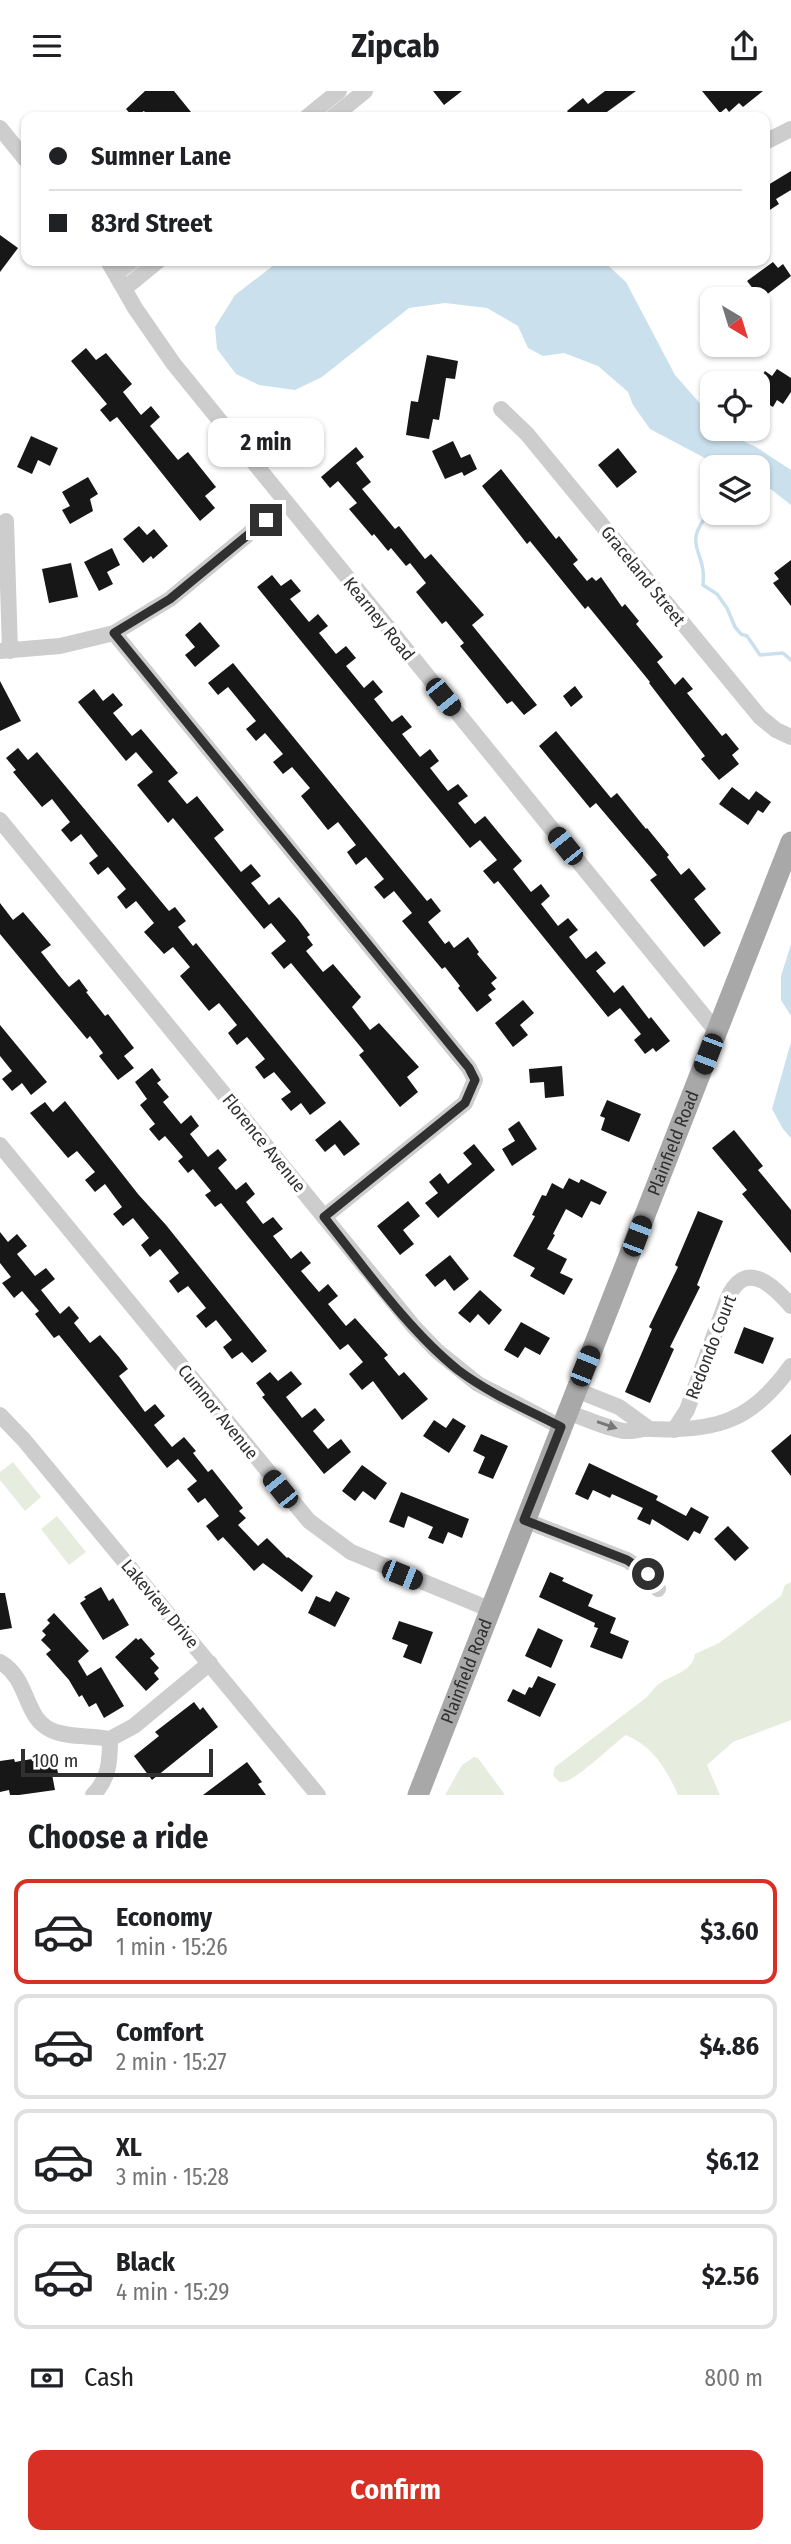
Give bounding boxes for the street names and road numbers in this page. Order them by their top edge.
street label: Graceland Street [596,522,690,630]
street label: Kearney Road [339,573,419,665]
street label: Plainfield Road [643,1087,704,1199]
street label: Florence Avenue [218,1089,311,1197]
street label: Redondo Court [681,1292,741,1402]
street label: Cumnor Avenue [173,1360,263,1464]
street label: Lakeview Drive [116,1555,204,1653]
street label: Plainfield Road [436,1615,497,1727]

